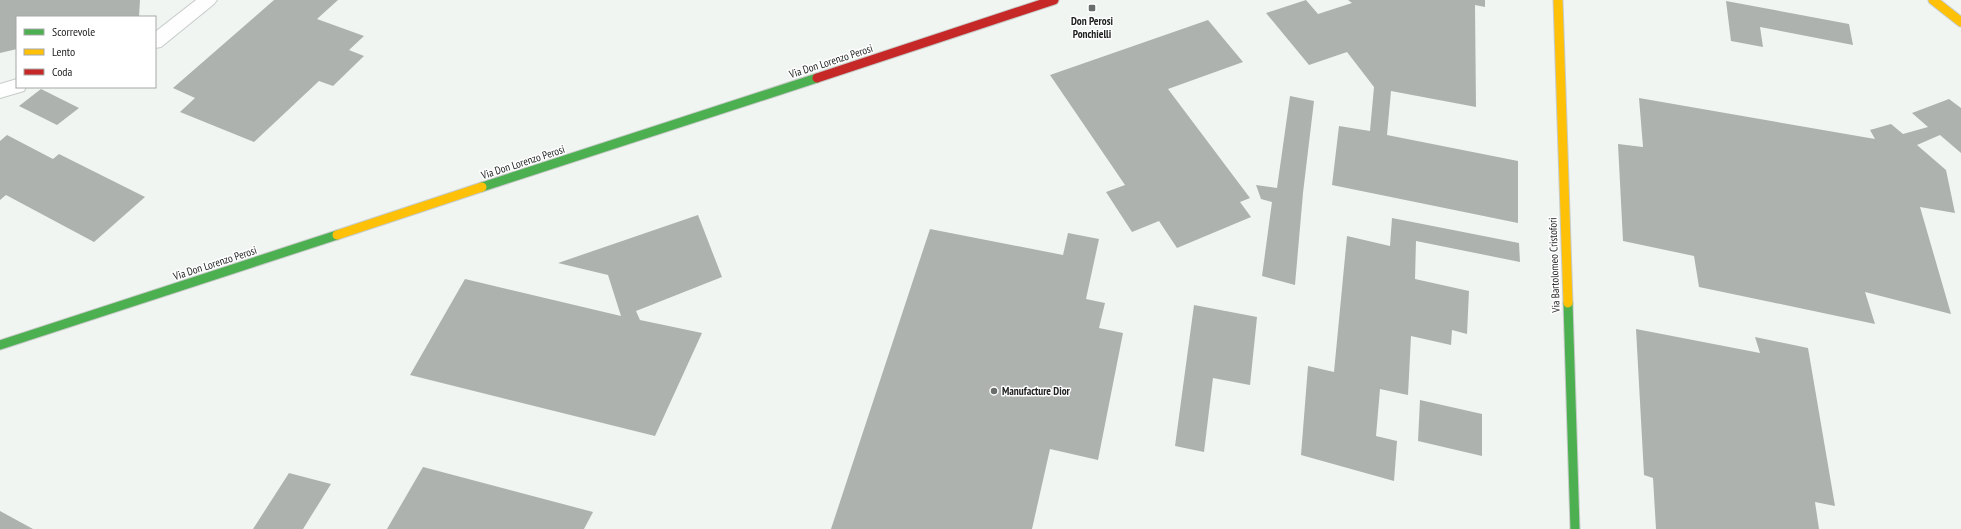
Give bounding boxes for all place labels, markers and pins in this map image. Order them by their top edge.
marker: Don Perosi Ponchielli [1087,3,1097,13]
place label: Don Perosi Ponchielli [1071,14,1114,41]
place label: Manufacture Dior [1002,384,1071,398]
marker: Manufacture Dior [989,386,999,396]

